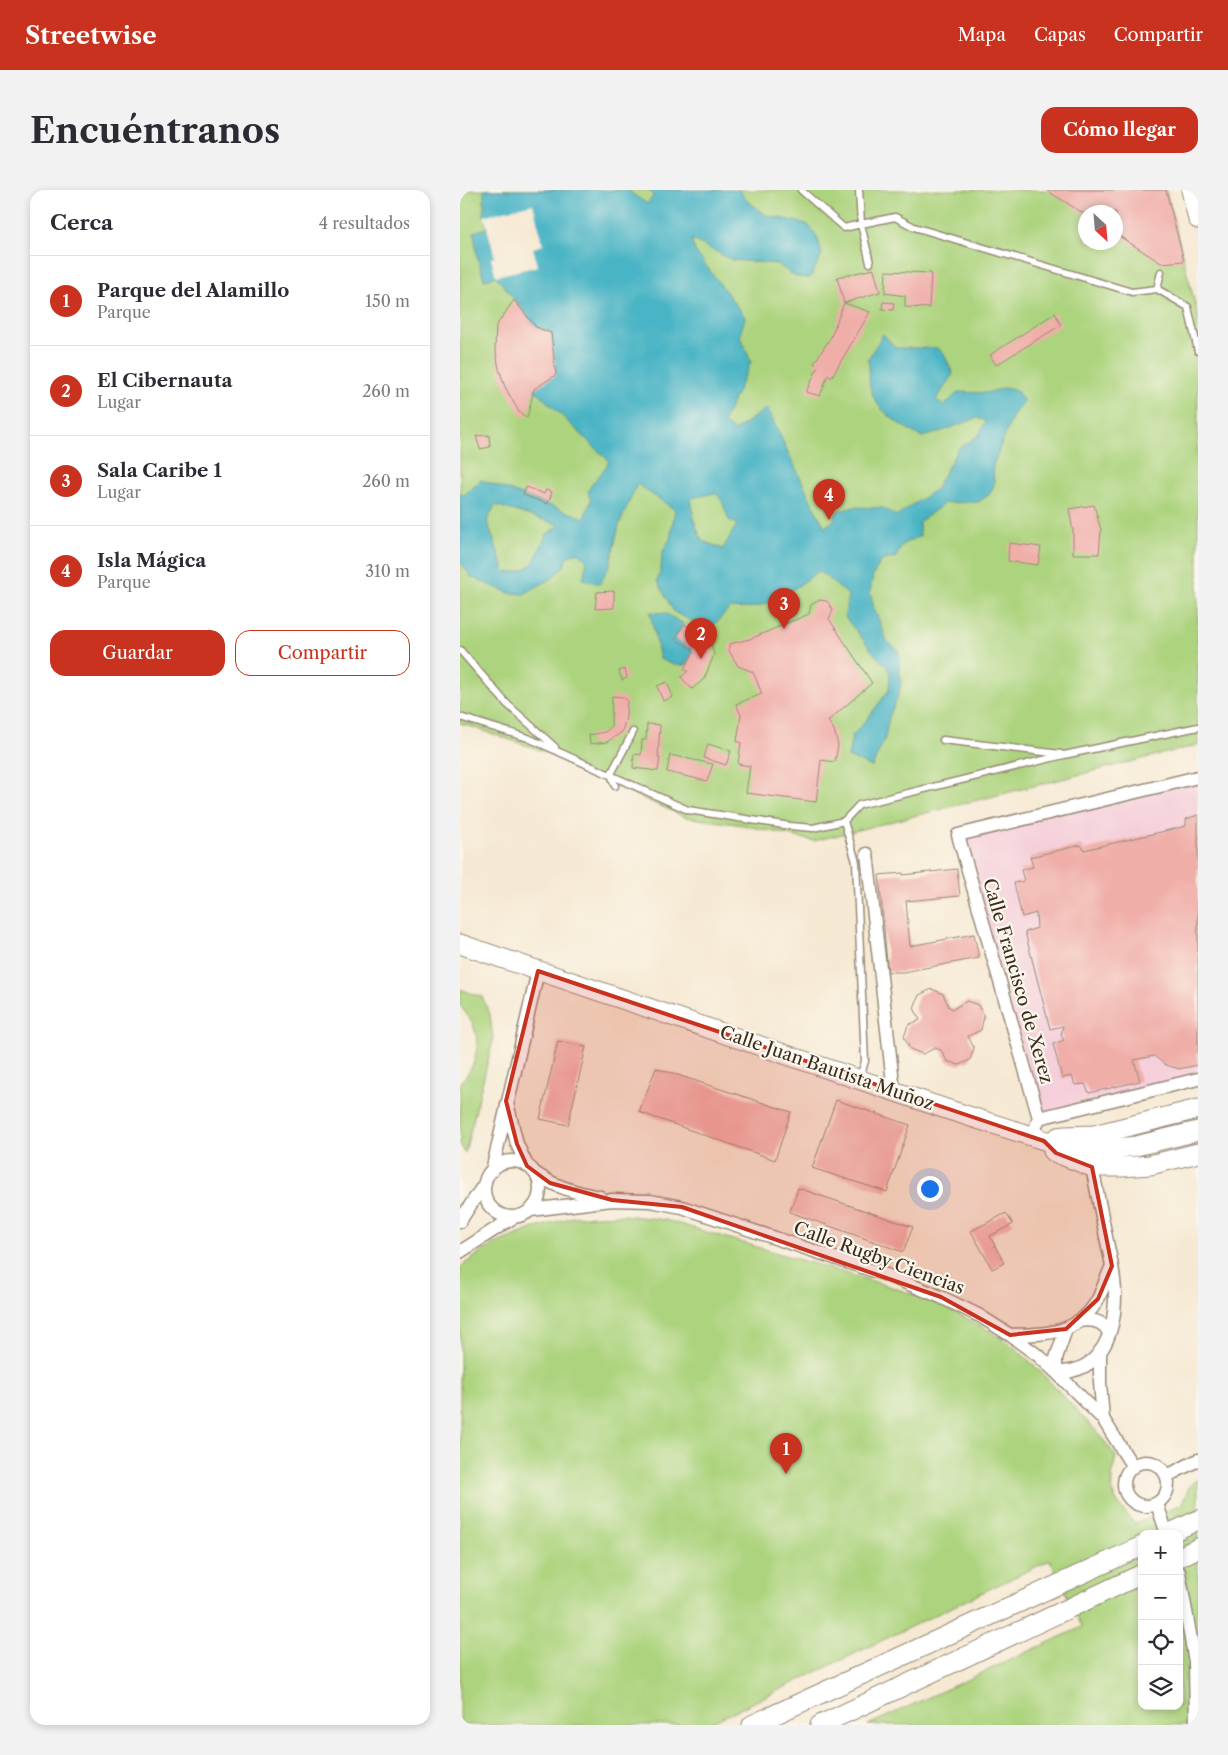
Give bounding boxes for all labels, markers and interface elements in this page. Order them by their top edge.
text: Streetwise [25,21,157,50]
text: Mapa [958,24,1006,46]
text: Capas [1034,24,1086,46]
text: Compartir [1114,24,1203,46]
button: Cómo llegar [1041,107,1198,153]
text: Encuéntranos [30,109,280,152]
north arrow [1078,205,1123,250]
text: Cerca [50,210,113,235]
text: 4 resultados [319,213,410,233]
text: Parque del Alamillo [97,279,289,302]
text: 1 [62,291,70,311]
text: 150 m [365,291,410,311]
text: Parque [97,302,151,322]
text: El Cibernauta [97,369,233,392]
text: 2 [61,381,71,401]
text: 260 m [362,381,410,401]
text: Lugar [97,392,141,412]
text: Sala Caribe 1 [97,459,222,482]
text: 3 [61,471,71,491]
text: 260 m [362,471,410,491]
pin: 4 [813,479,845,520]
text: Lugar [97,482,141,502]
text: Isla Mágica [97,549,206,572]
text: 4 [61,561,71,581]
text: 310 m [365,561,410,581]
text: Parque [97,572,151,592]
pin: 3 [768,588,800,629]
pin: 2 [685,618,717,659]
button: Guardar [50,630,225,676]
button: Compartir [235,630,410,676]
street label: Calle Francisco de Xerez [978,876,1058,1086]
street label: Calle Juan Bautista Muñoz [717,1021,937,1115]
your location [917,1176,943,1202]
street label: Calle Rugby Ciencias [790,1217,968,1299]
pin: 1 [770,1433,802,1474]
map controls [1138,1530,1183,1710]
button: + [1138,1530,1183,1575]
button: − [1138,1575,1183,1620]
button: locate [1138,1620,1183,1665]
button: layers [1138,1665,1183,1710]

